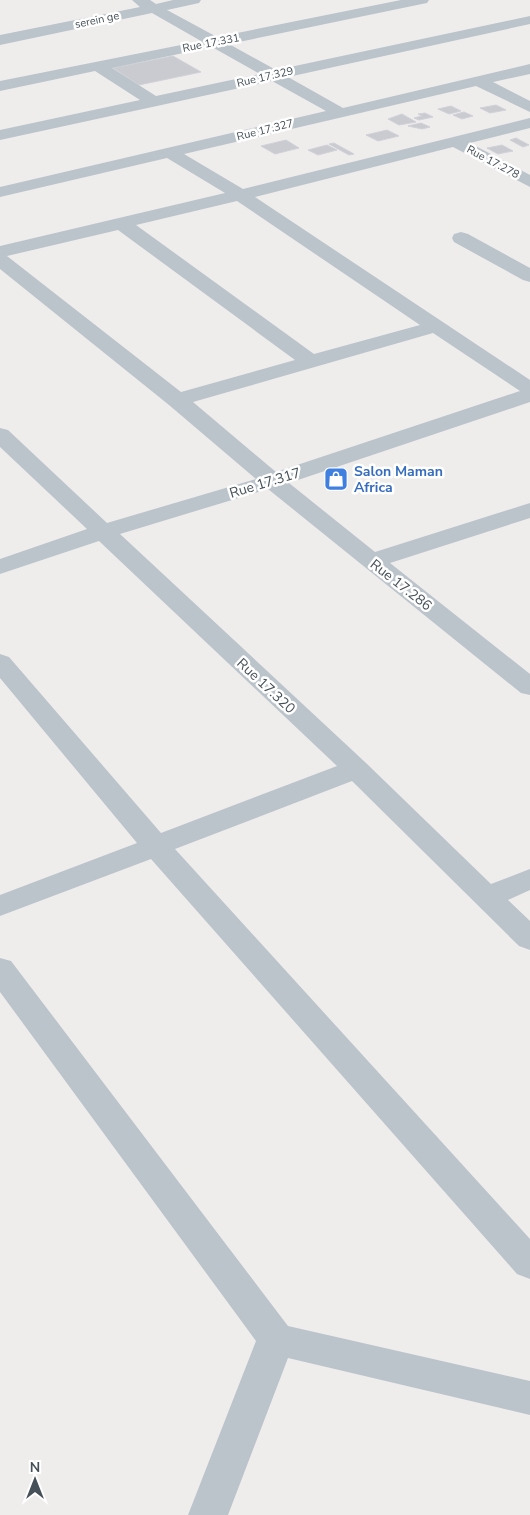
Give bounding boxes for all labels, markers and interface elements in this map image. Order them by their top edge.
street label: serein ge [74,8,121,32]
street label: Rue 17.331 [181,30,241,56]
street label: Rue 17.329 [235,63,295,91]
street label: Rue 17.327 [235,116,295,144]
street label: Rue 17.278 [464,142,522,182]
place label: Salon Maman Africa [354,462,443,497]
street label: Rue 17.317 [227,463,303,503]
shop icon: Salon Maman Africa [323,466,349,492]
street label: Rue 17.286 [366,555,436,615]
street label: Rue 17.320 [233,654,299,718]
north arrow [10,1455,60,1505]
text: N [30,1458,40,1477]

